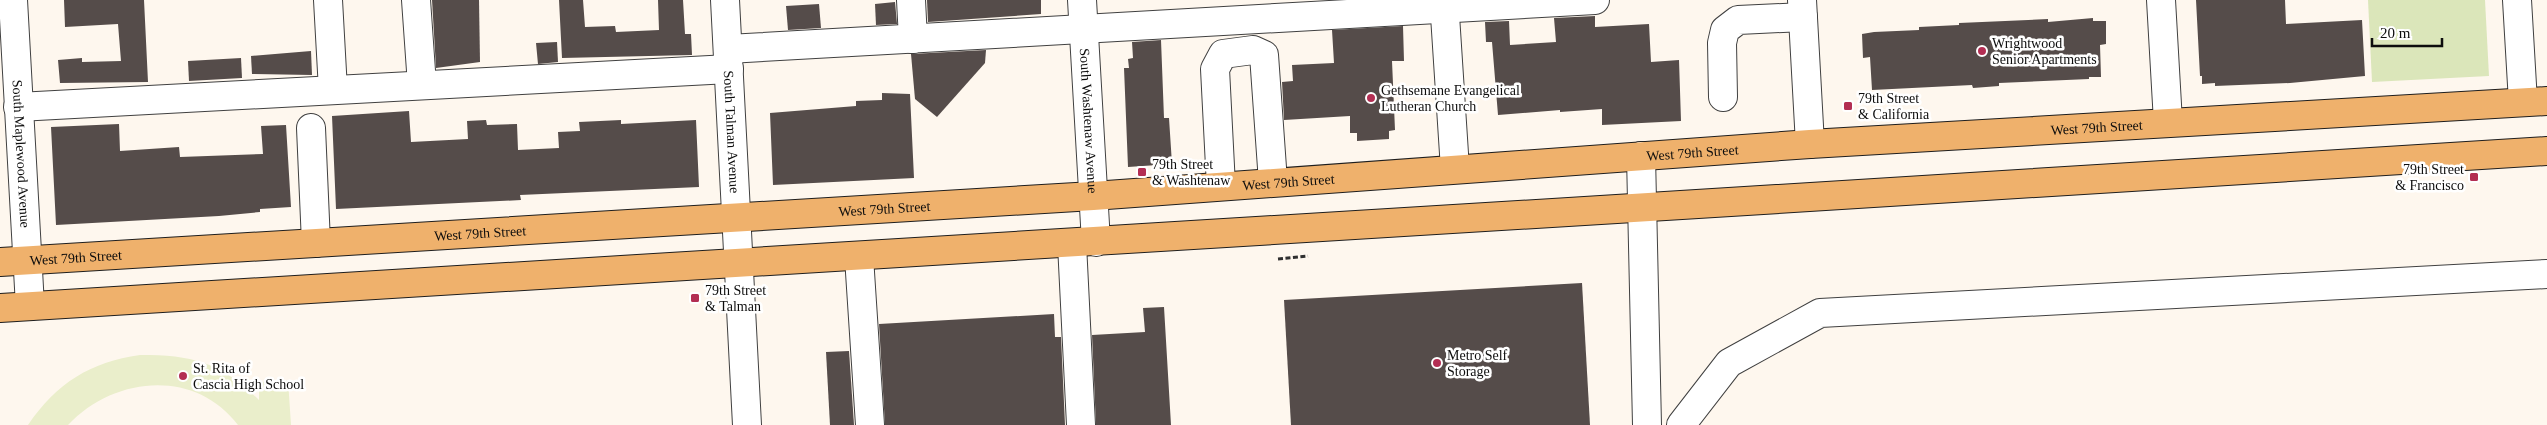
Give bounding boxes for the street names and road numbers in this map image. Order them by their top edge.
street label: South Washtenaw Avenue [1077,48,1101,194]
street label: South Talman Avenue [721,70,742,194]
street label: South Maplewood Avenue [10,79,33,228]
street label: West 79th Street [2050,117,2143,137]
street label: West 79th Street [1646,142,1739,163]
street label: West 79th Street [1242,171,1335,193]
street label: West 79th Street [838,198,931,219]
street label: West 79th Street [434,223,527,243]
street label: West 79th Street [29,247,122,268]

